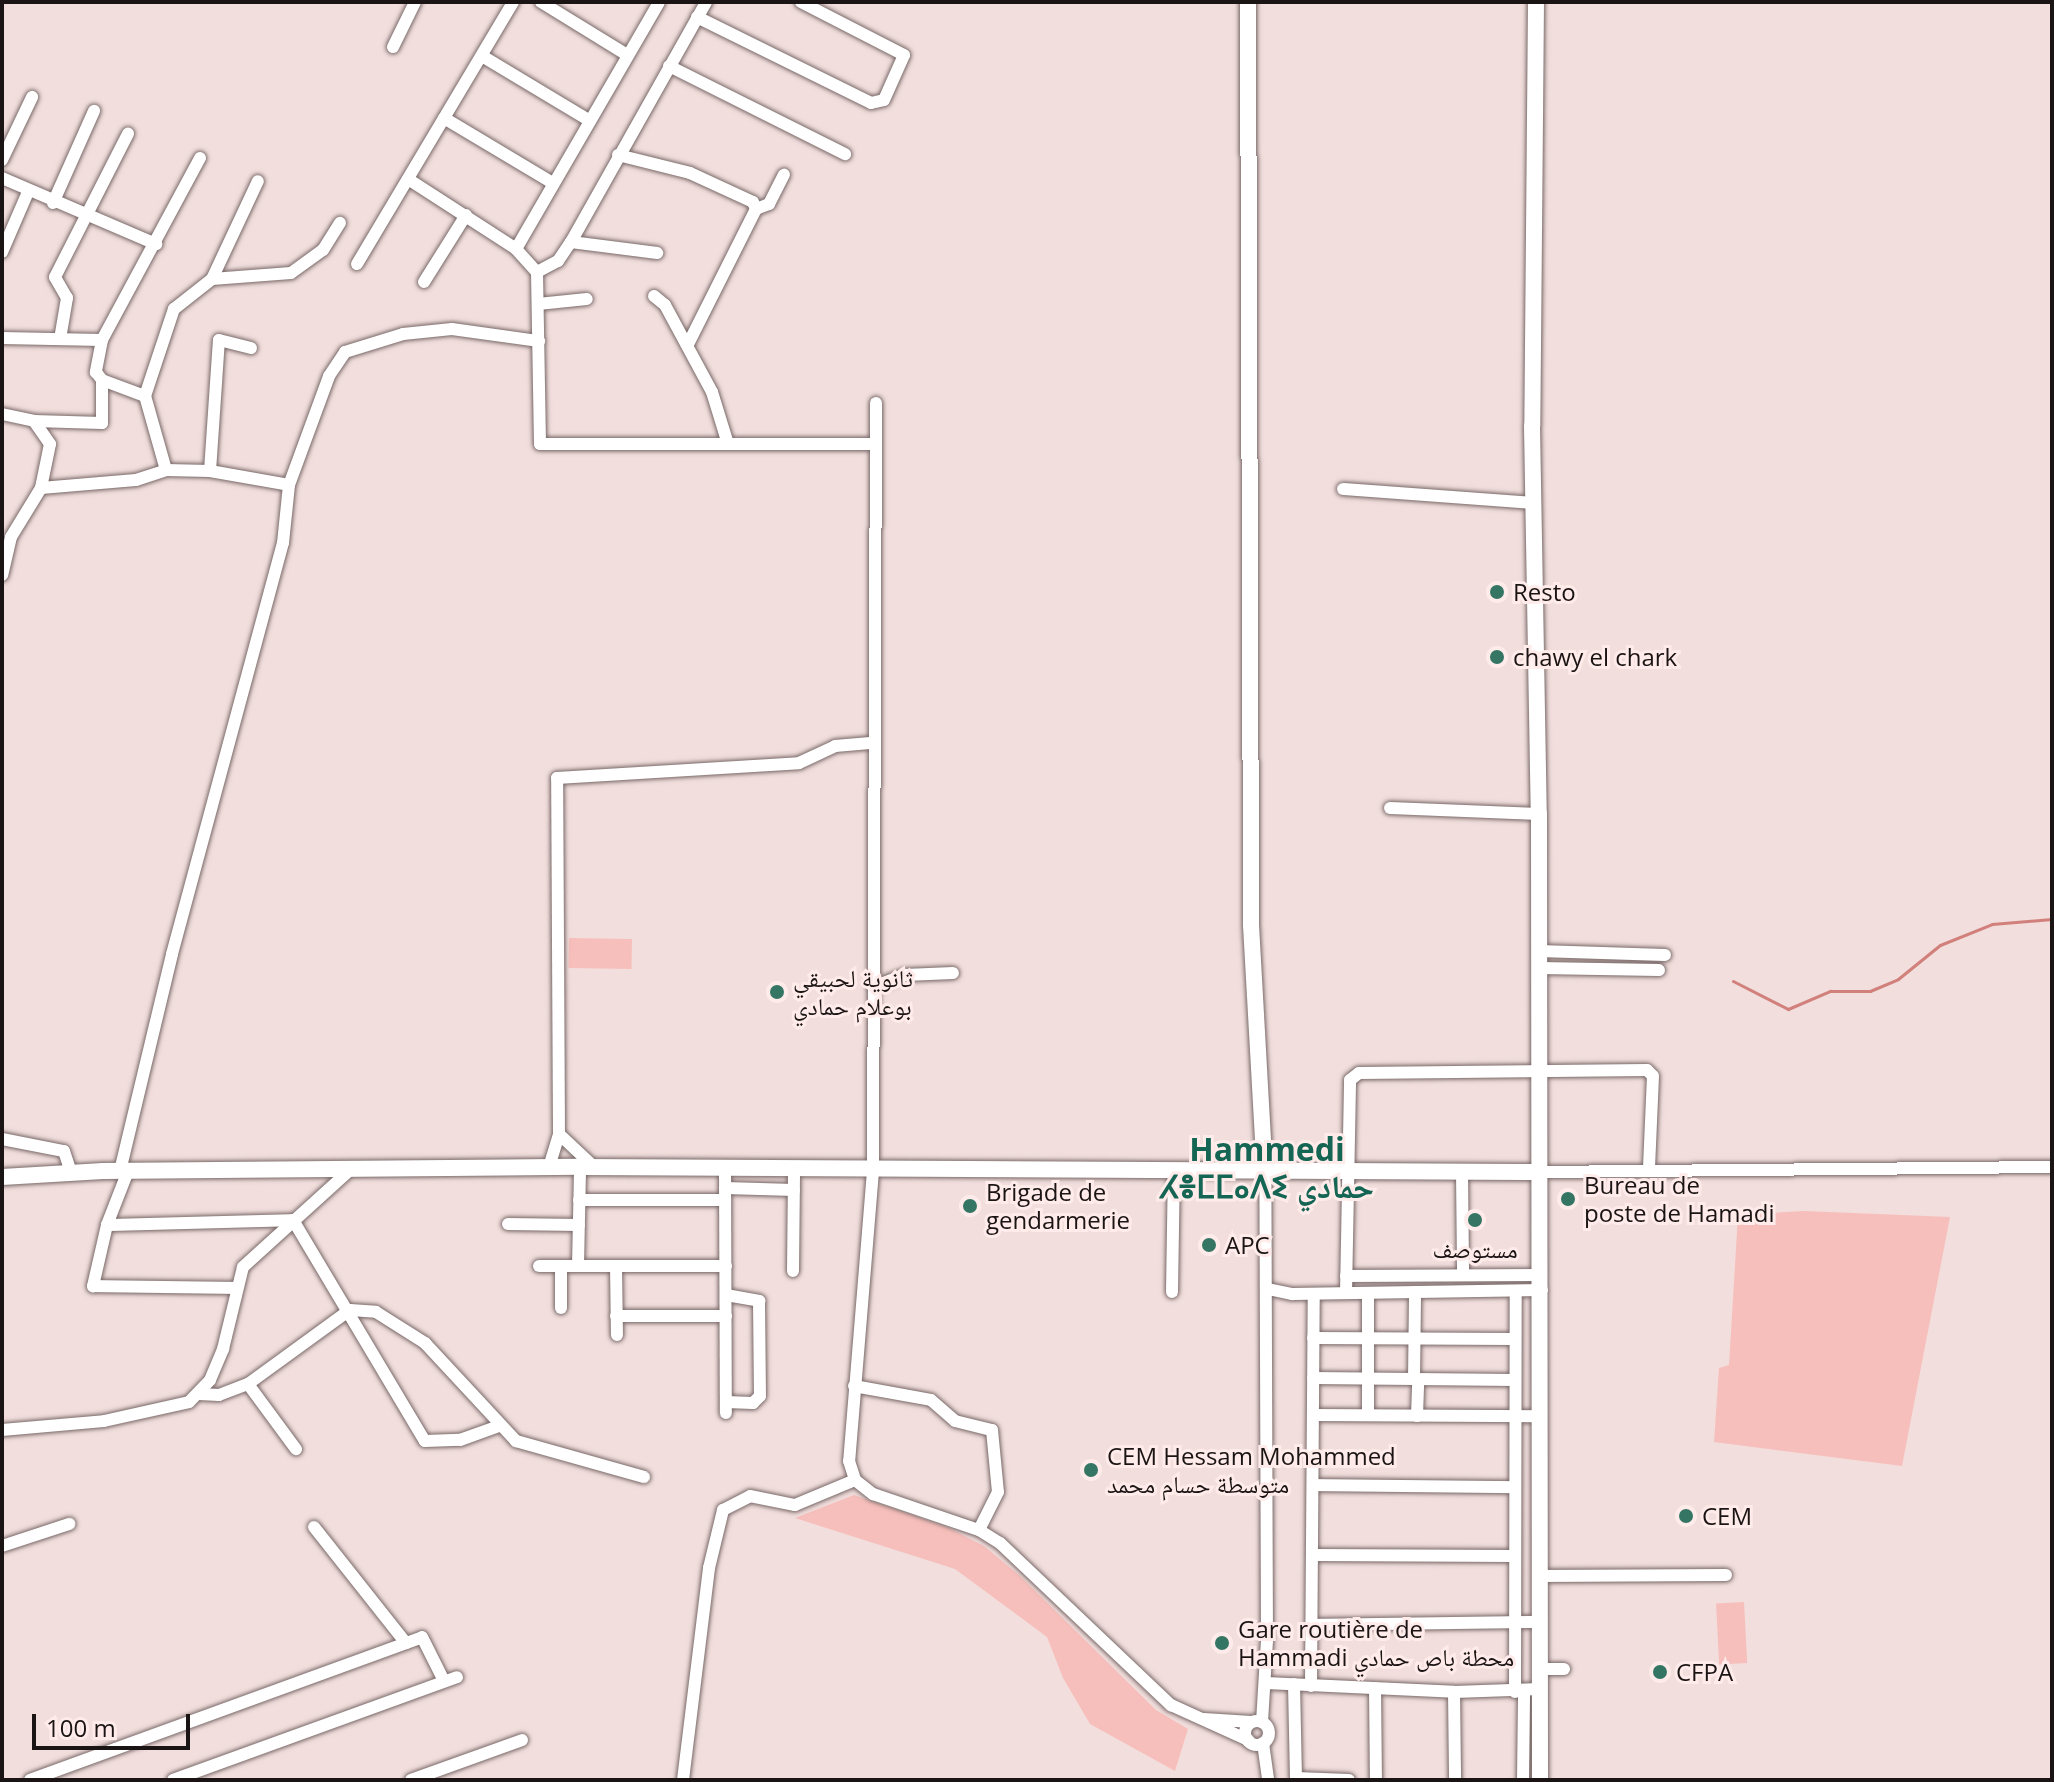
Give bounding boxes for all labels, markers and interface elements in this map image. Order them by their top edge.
place label: Resto [1513,578,1576,606]
marker: Resto [1488,583,1506,601]
place label: chawy el chark [1513,643,1677,671]
marker: chawy el chark [1488,648,1506,666]
place label: ثانوية لحبيقي بوعلام حمادي [793,964,913,1020]
marker: ثانوية لحبيقي بوعلام حمادي [768,983,786,1001]
district label: Hammedi ⵃⴻⵎⵎⴰⴷⵉ حمادي [1160,1131,1374,1206]
place label: Bureau de poste de Hamadi [1584,1171,1775,1227]
place label: Brigade de gendarmerie [986,1178,1130,1234]
marker: Bureau de poste de Hamadi [1559,1190,1577,1208]
marker: Brigade de gendarmerie [961,1197,979,1215]
marker: مستوصف [1464,1209,1486,1231]
place label: APC [1225,1231,1270,1259]
place label: مستوصف [1432,1235,1518,1263]
marker: APC [1200,1236,1218,1254]
place label: CEM Hessam Mohammed متوسطة حسام محمد [1107,1442,1396,1498]
marker: CEM Hessam Mohammed متوسطة حسام محمد [1082,1461,1100,1479]
place label: CEM [1702,1502,1752,1530]
marker: CEM [1677,1507,1695,1525]
place label: Gare routière de Hammadi محطة باص حمادي [1238,1615,1514,1671]
marker: Gare routière de Hammadi محطة باص حمادي [1213,1634,1231,1652]
place label: CFPA [1676,1658,1733,1686]
marker: CFPA [1651,1663,1669,1681]
scale bar [36,1698,194,1748]
text: 100 m [46,1711,116,1744]

